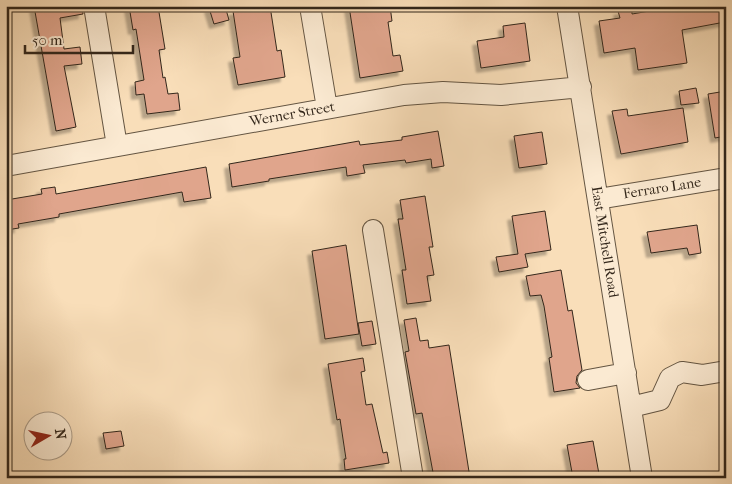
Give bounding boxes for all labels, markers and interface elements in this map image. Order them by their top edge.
scale bar [25,22,132,54]
text: 50 m [32,31,63,49]
street label: Werner Street [247,98,336,130]
street label: Ferraro Lane [622,173,702,203]
street label: East Mitchell Road [588,185,622,299]
north arrow [22,412,72,462]
text: N [51,427,70,441]

